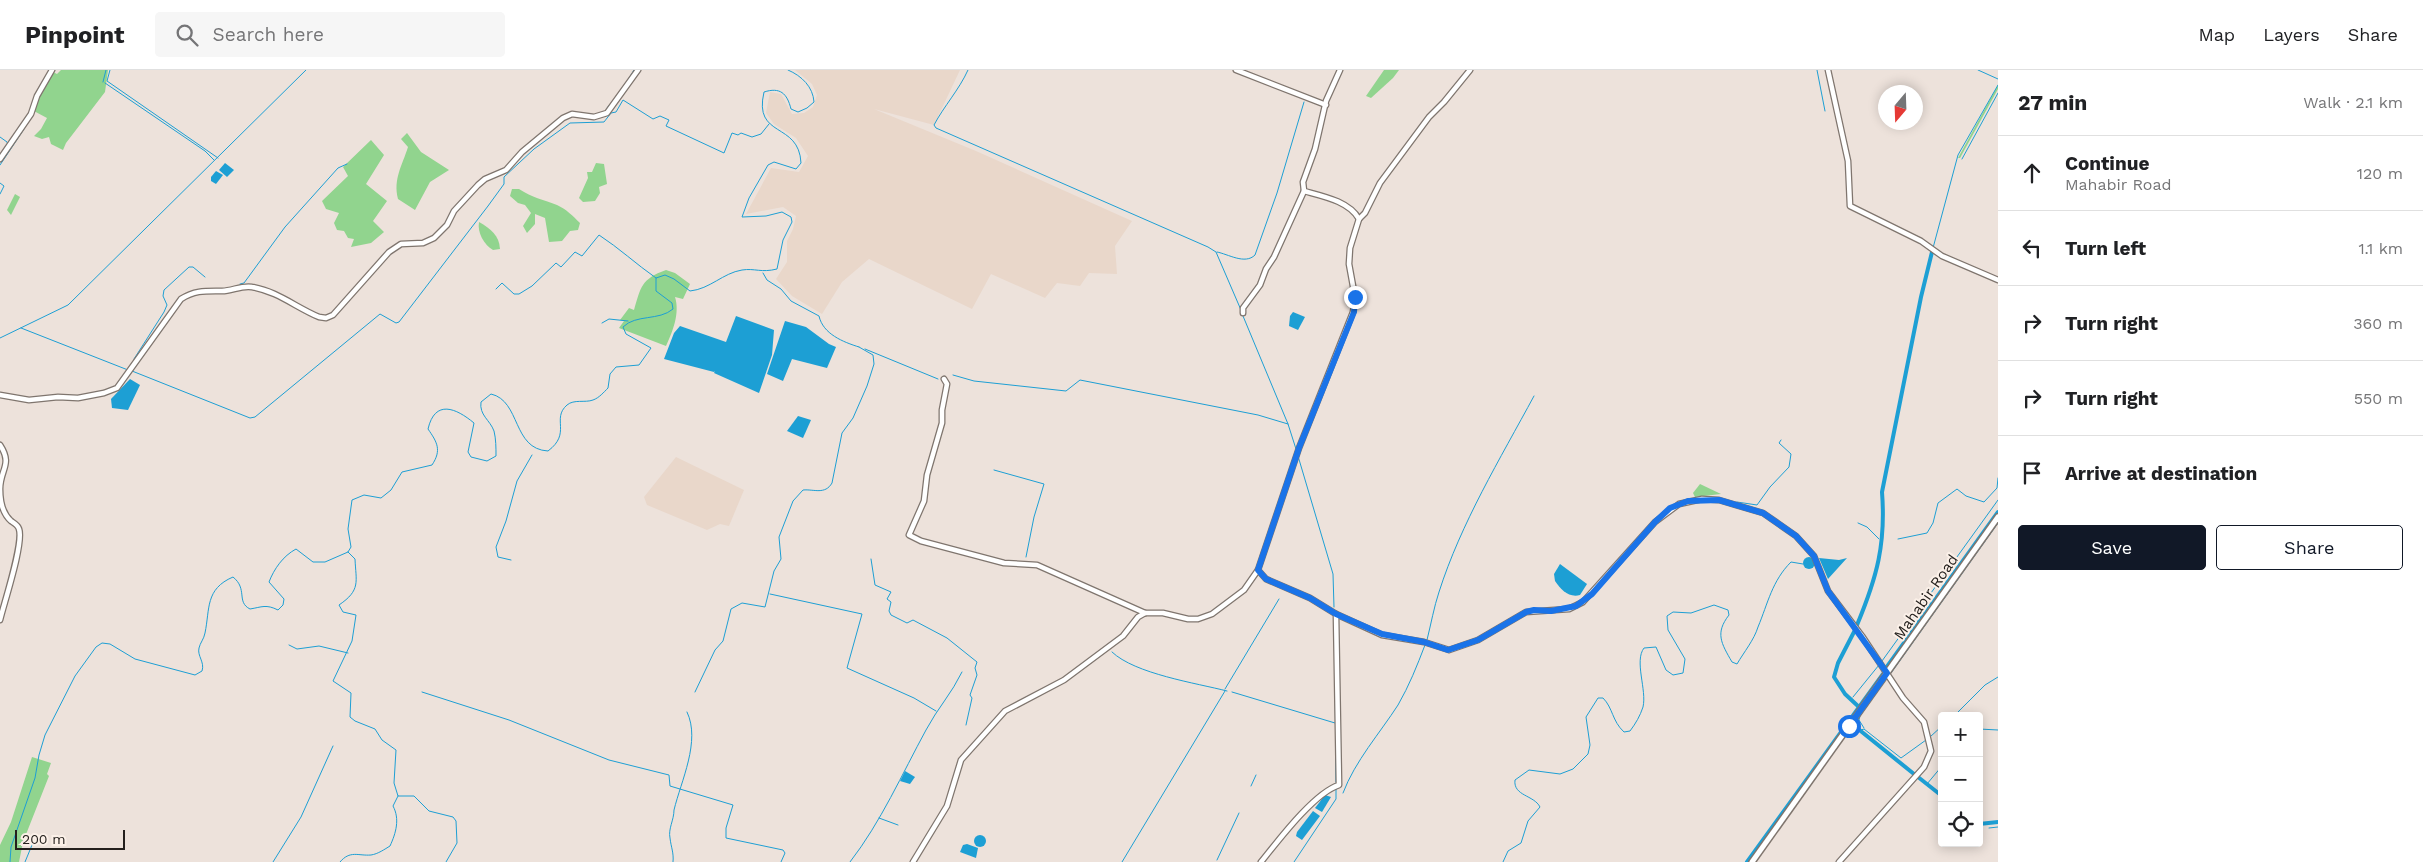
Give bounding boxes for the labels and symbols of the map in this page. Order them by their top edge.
north arrow [1878,85,1923,130]
route end [1344,286,1367,309]
street label: Mahabir Road [1890,551,1962,643]
route start [1838,715,1861,738]
scale bar [15,827,125,850]

